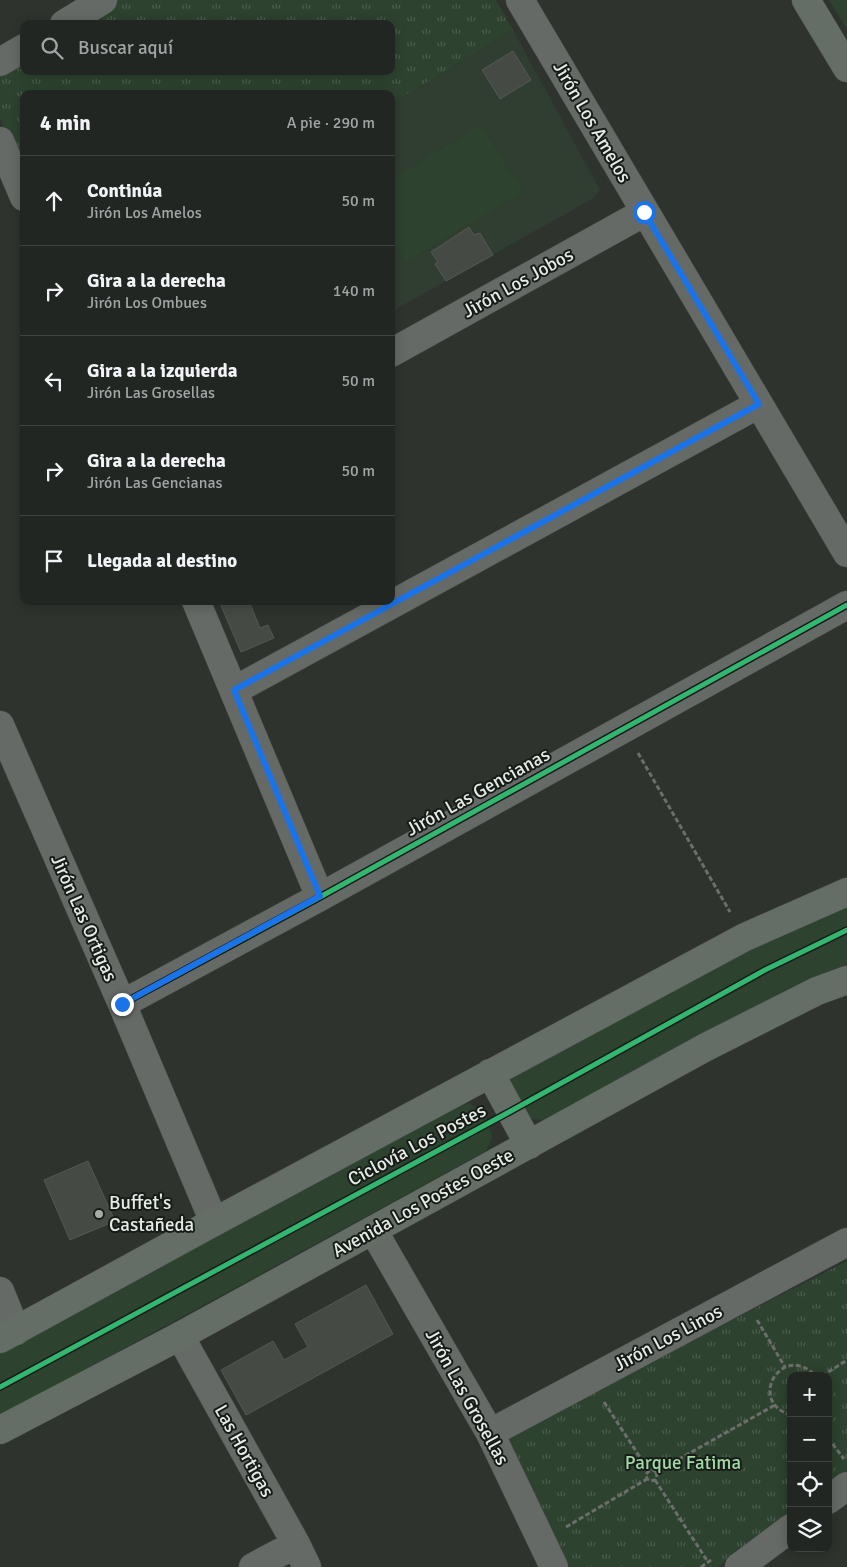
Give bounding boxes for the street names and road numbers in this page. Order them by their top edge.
street label: Jirón Los Amelos [548,57,636,187]
street label: Jirón Los Jobos [458,243,578,323]
street label: Jirón Las Gencianas [402,742,554,842]
street label: Jirón Las Ortigas [45,851,123,985]
street label: Ciclovía Los Postes [344,1099,490,1191]
street label: Avenida Los Postes Oeste [328,1143,518,1263]
street label: Jirón Los Linos [609,1299,727,1377]
street label: Jirón Las Grosellas [420,1325,514,1469]
street label: Las Hortigas [209,1401,279,1501]

